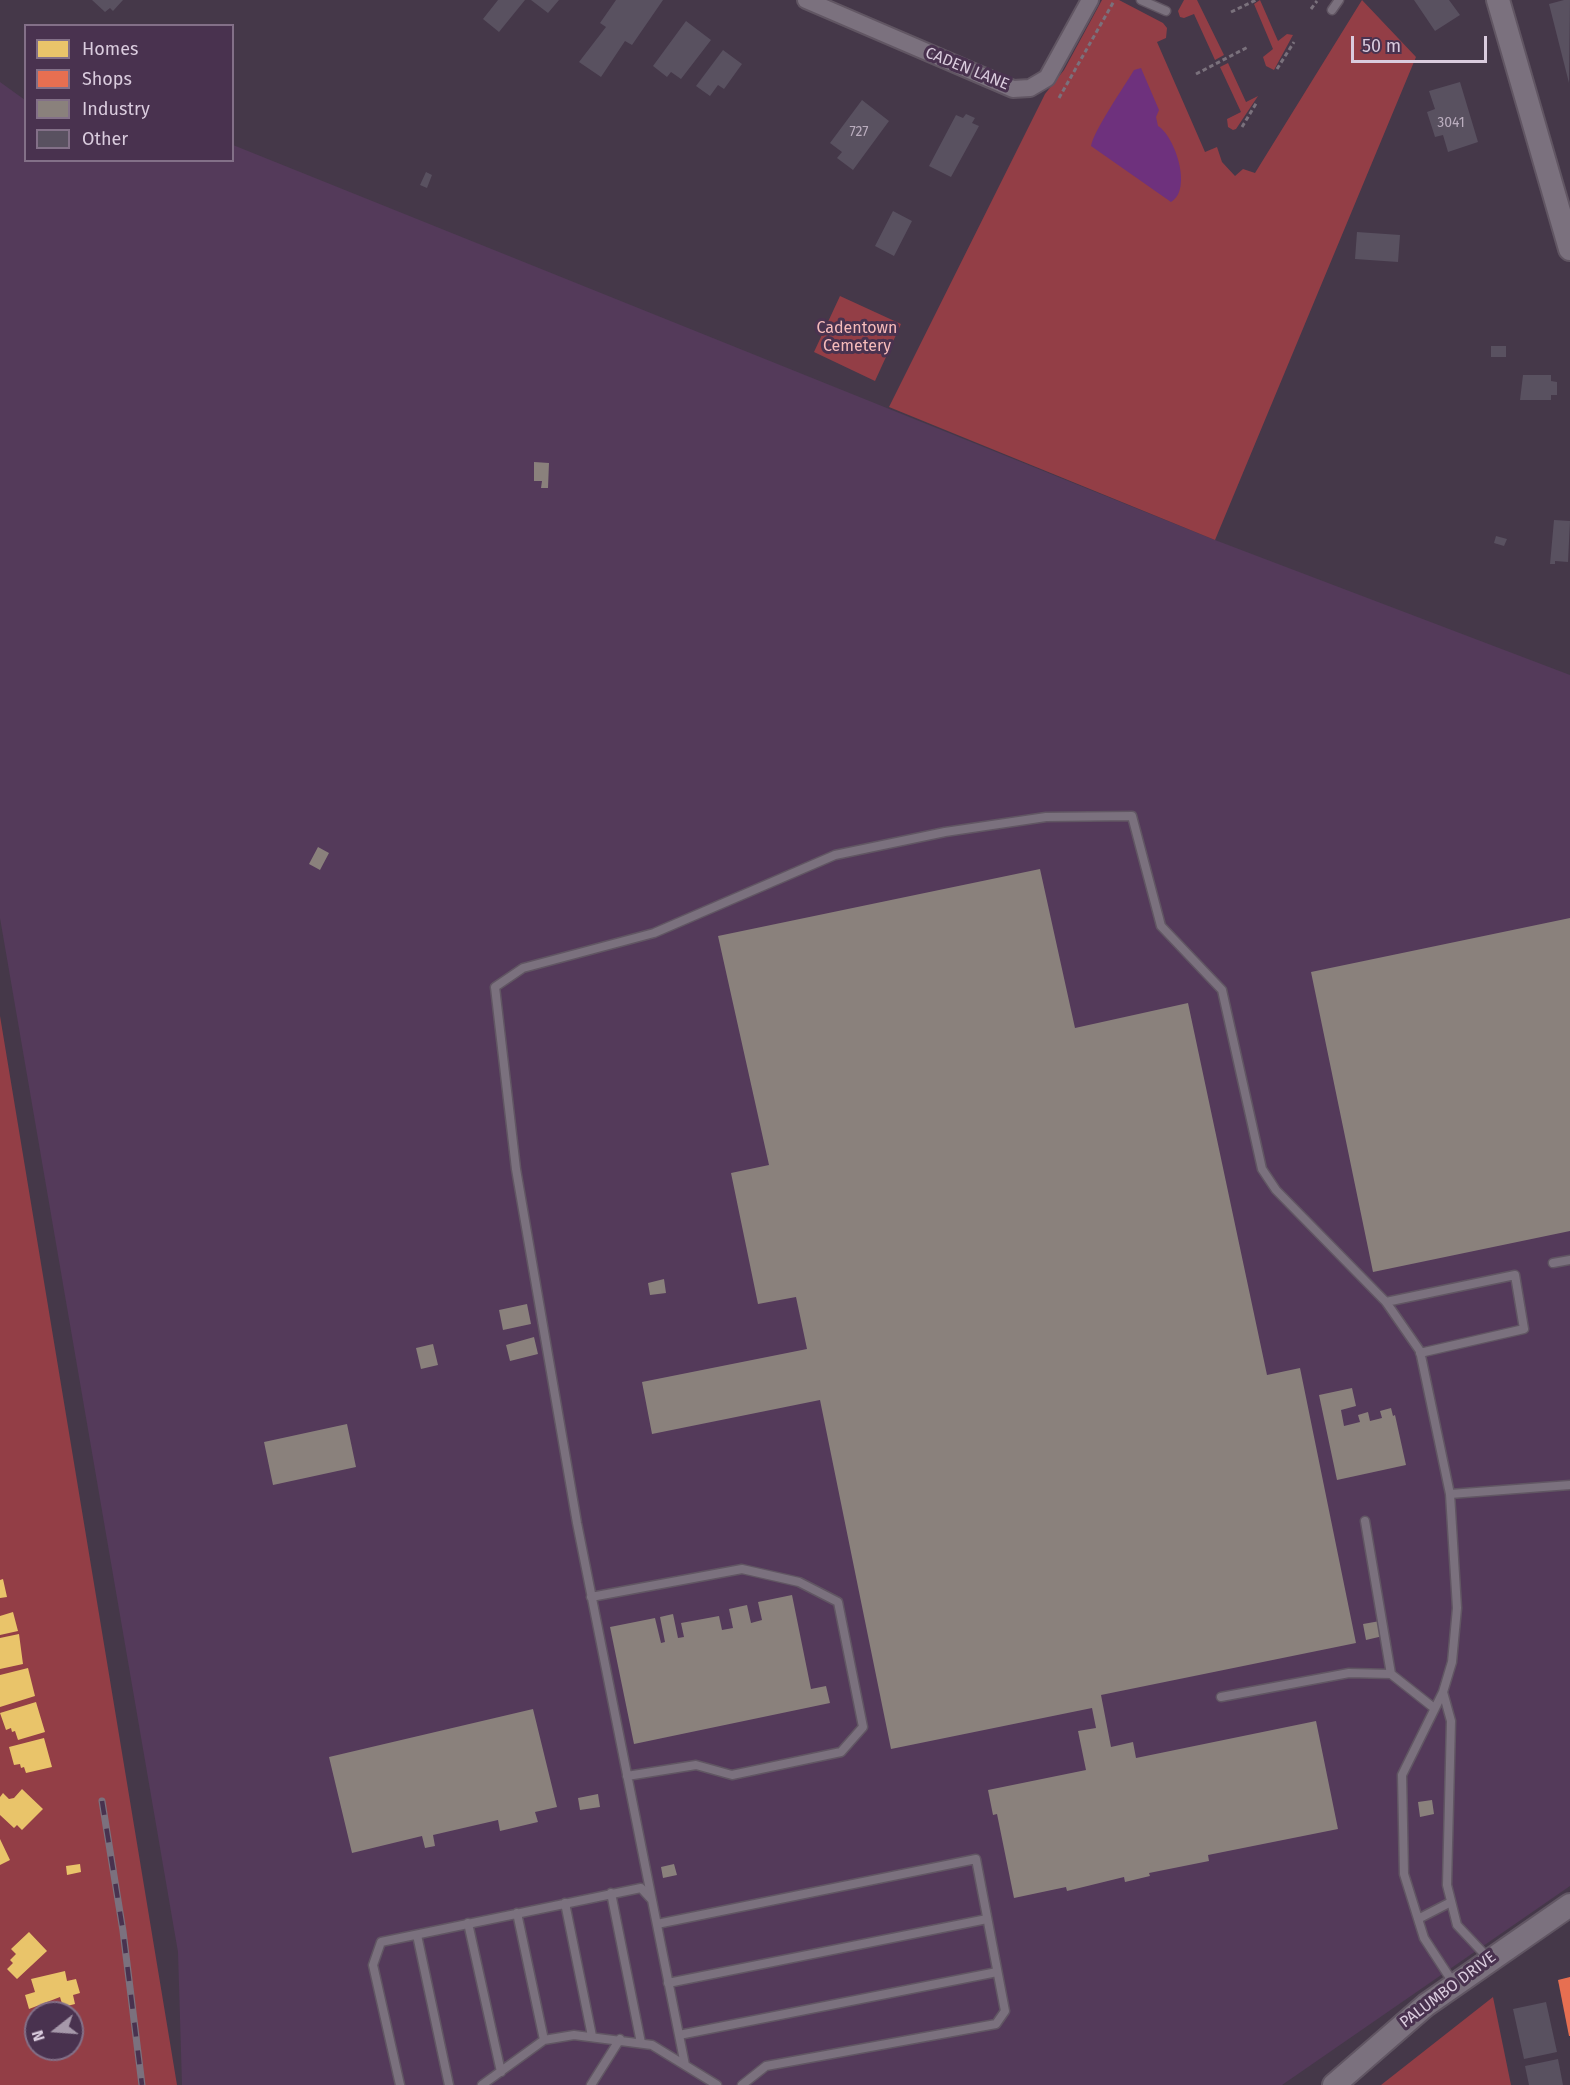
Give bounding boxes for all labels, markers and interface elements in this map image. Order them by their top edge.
legend [24,24,234,162]
scale bar [1354,24,1490,62]
text: 50 m [1362,35,1401,57]
text: Homes [82,38,138,60]
street label: CADEN LANE [922,43,1012,95]
text: Shops [82,68,132,90]
text: Industry [82,98,150,120]
house number: 3041 [1437,115,1465,131]
house number: 727 [849,124,869,140]
text: Other [82,128,128,150]
park label: Cadentown Cemetery [817,319,897,357]
street label: PALUMBO DRIVE [1396,1948,1500,2032]
north arrow [24,2001,84,2061]
text: N [28,2028,49,2044]

